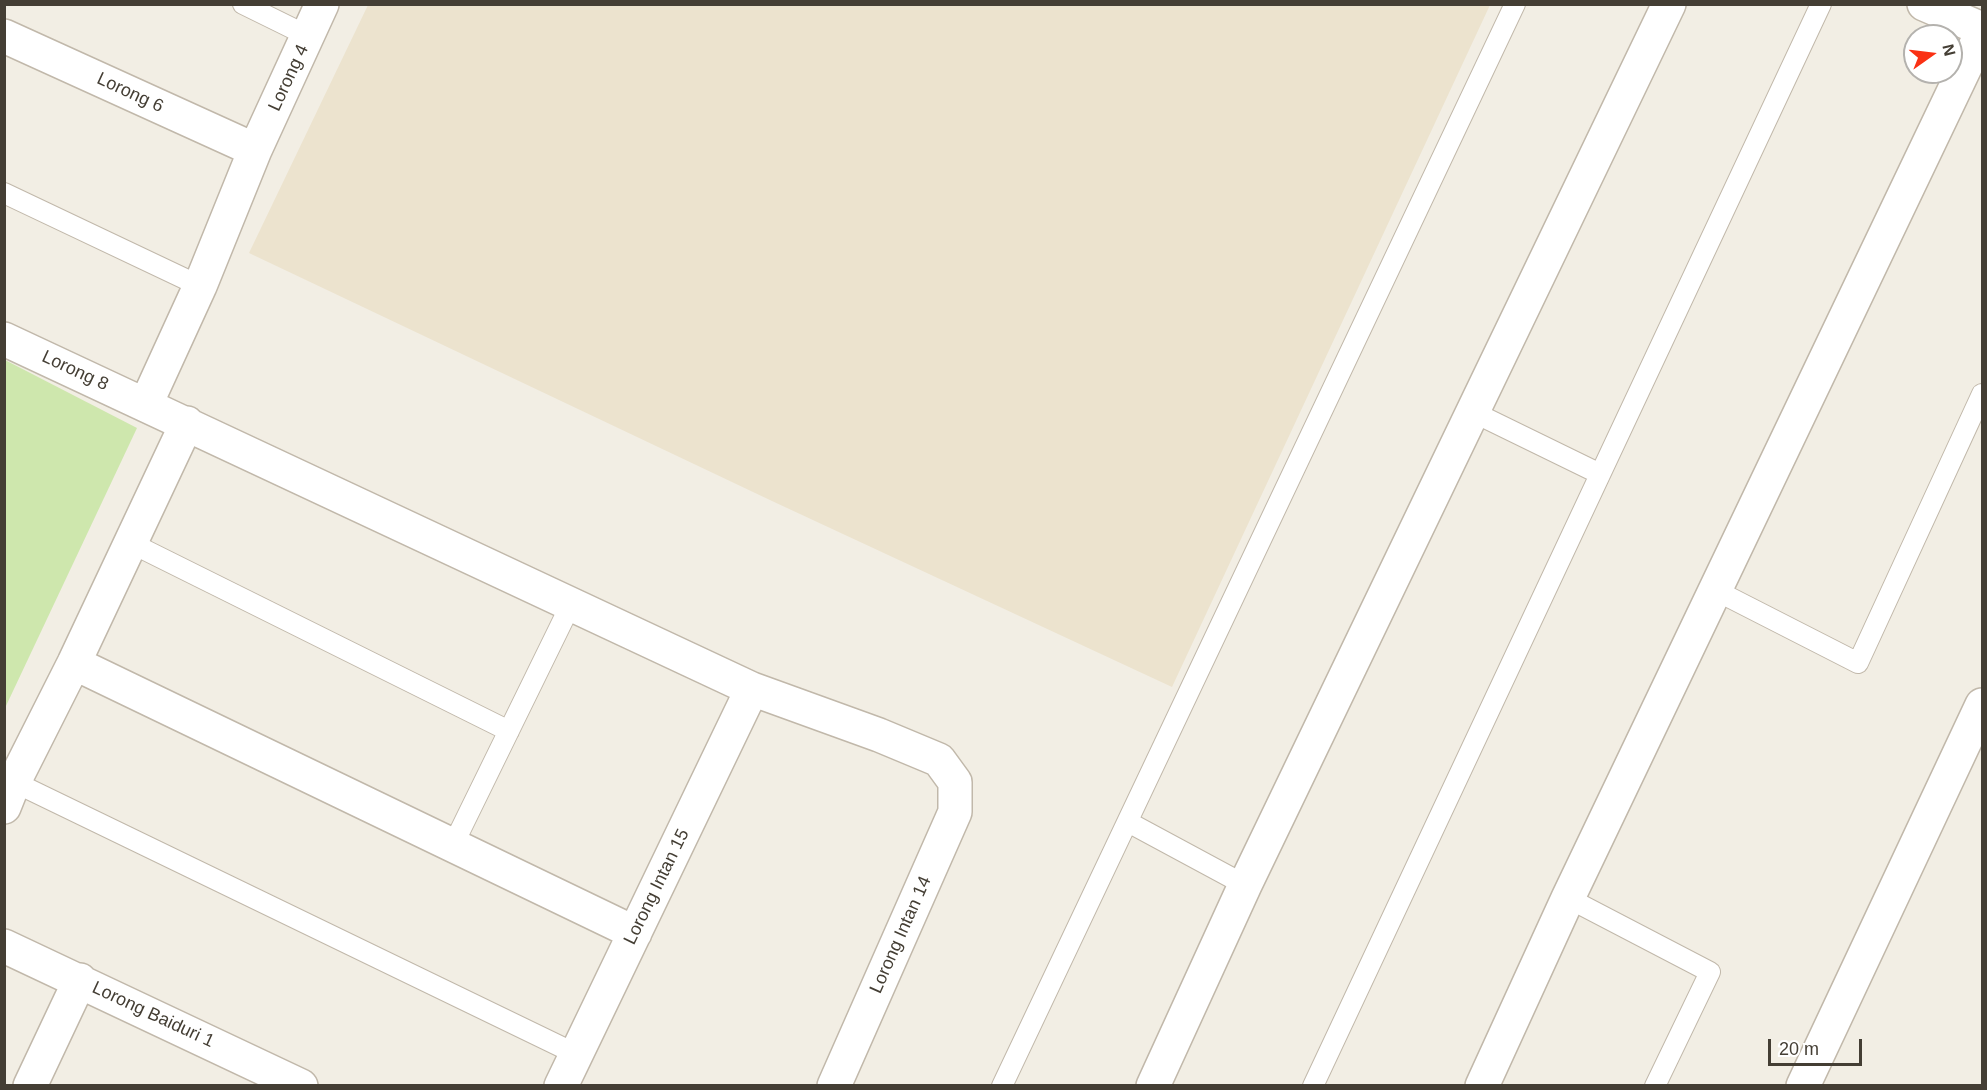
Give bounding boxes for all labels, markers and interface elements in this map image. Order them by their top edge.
north arrow [1903,24,1963,84]
street label: Lorong 4 [264,41,314,115]
text: N [1939,42,1959,58]
street label: Lorong 6 [93,68,167,118]
street label: Lorong 8 [38,346,112,396]
street label: Lorong Intan 15 [620,826,694,948]
street label: Lorong Intan 14 [865,873,937,997]
street label: Lorong Baiduri 1 [89,977,217,1053]
scale bar [1771,1027,1866,1065]
text: 20 m [1779,1039,1819,1059]

